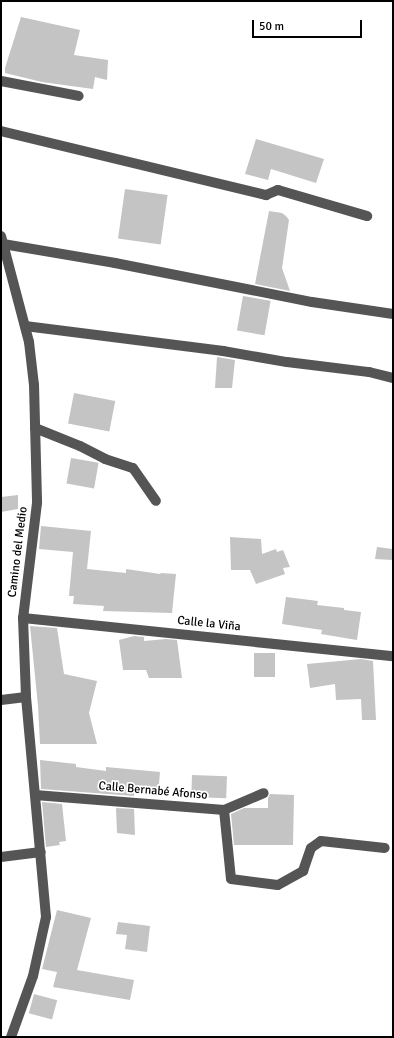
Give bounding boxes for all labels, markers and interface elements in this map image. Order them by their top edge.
scale bar [254,12,364,38]
text: 50 m [259,19,284,34]
street label: Camino del Medio [5,506,31,598]
street label: Calle la Viña [177,614,241,634]
street label: Calle Bernabé Afonso [98,779,208,803]

